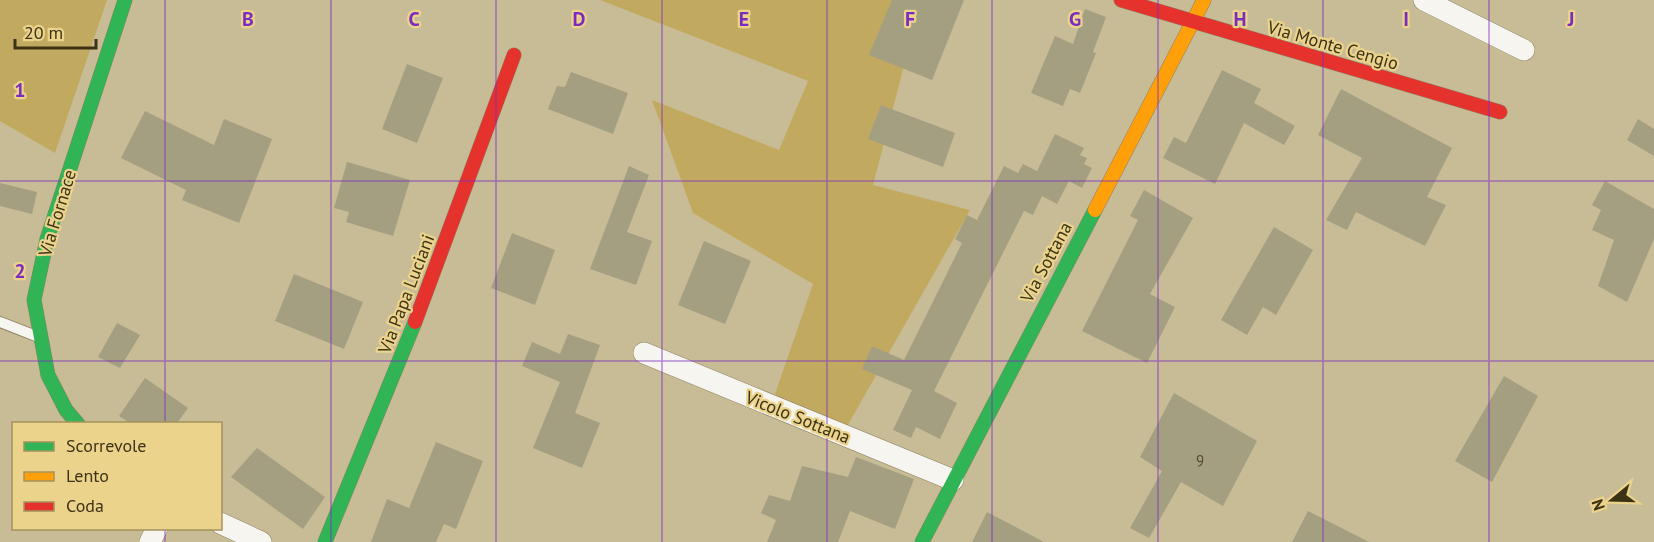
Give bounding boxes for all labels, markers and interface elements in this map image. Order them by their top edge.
text: B [242,6,254,32]
text: C [408,6,420,32]
text: D [573,6,586,32]
text: E [739,6,749,32]
text: F [905,6,915,32]
text: G [1069,6,1081,32]
text: H [1233,6,1247,32]
text: I [1403,6,1409,32]
text: J [1567,6,1574,32]
scale bar [15,12,96,50]
street label: Via Monte Cengio [1264,15,1401,75]
text: 20 m [24,21,63,44]
text: 1 [14,77,26,103]
street label: Via Fornace [33,167,81,260]
street label: Via Sottana [1015,218,1077,307]
street label: Via Papa Luciani [372,231,439,358]
text: 2 [14,258,26,284]
street label: Vicolo Sottana [741,385,854,448]
legend [12,422,222,530]
text: Scorrevole [66,434,146,457]
house number: 9 [1196,451,1204,470]
text: Lento [66,464,109,487]
north arrow [1582,470,1642,530]
text: Coda [66,494,104,517]
text: N [1587,497,1609,513]

